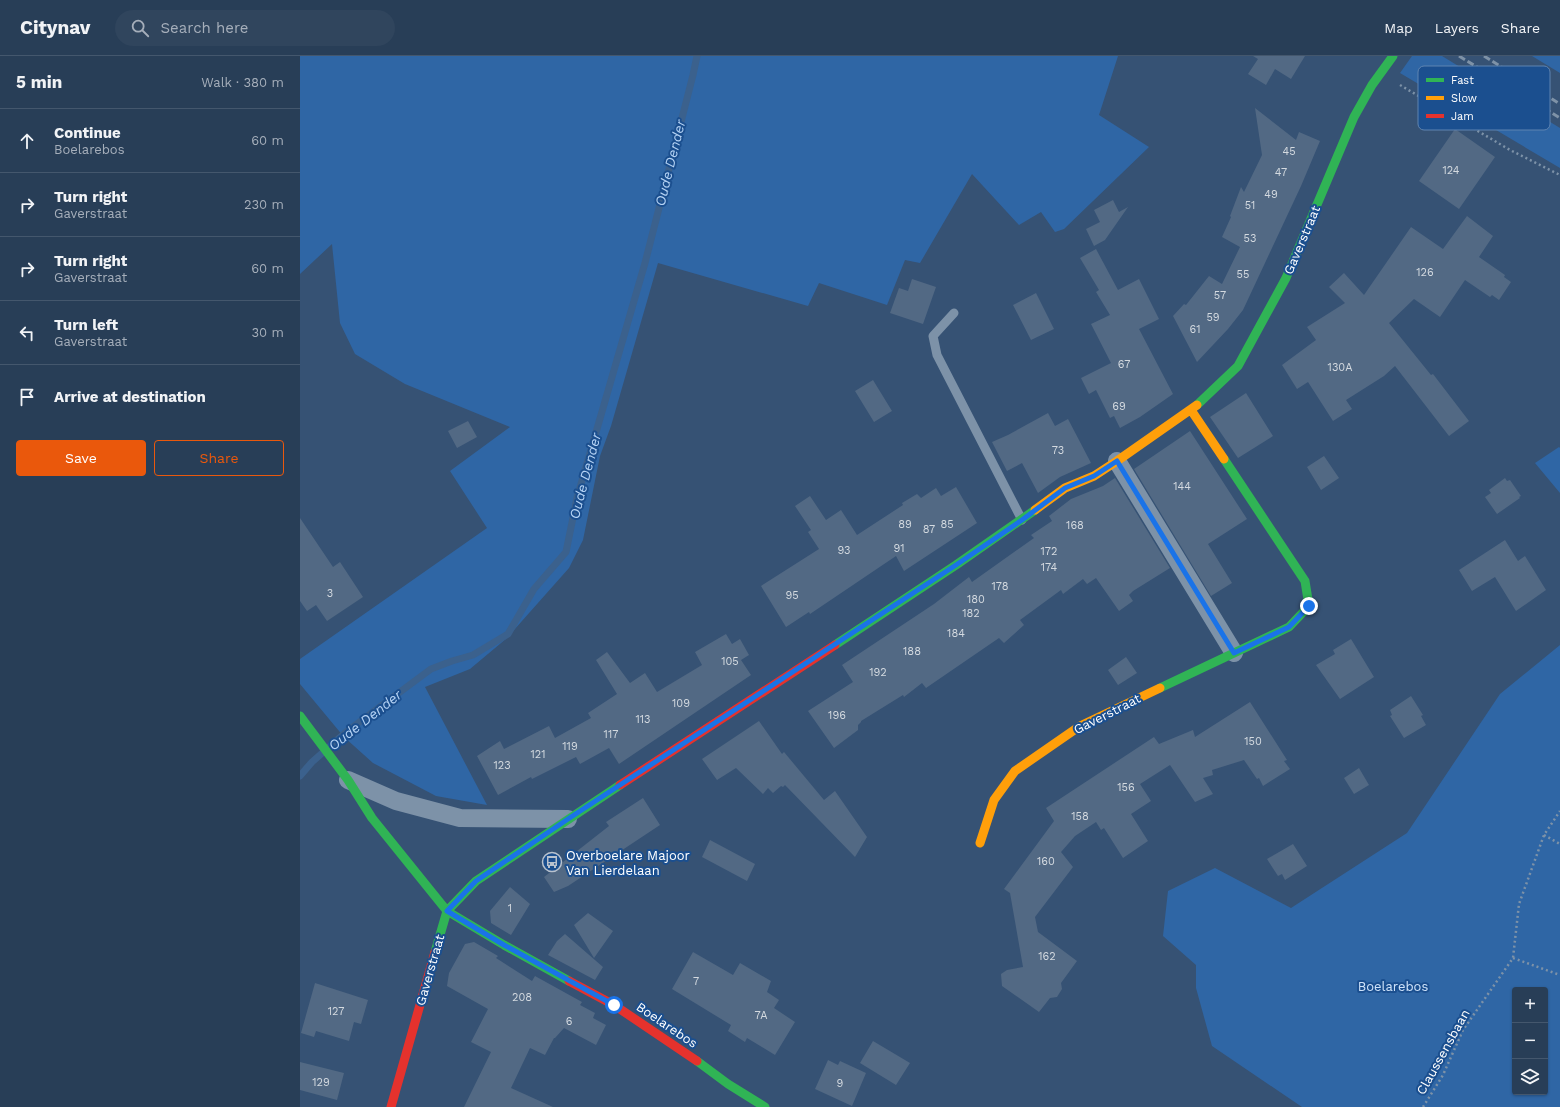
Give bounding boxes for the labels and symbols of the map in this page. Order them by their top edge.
legend [1418,66,1550,130]
text: Fast [1451,74,1474,87]
text: Slow [1451,92,1477,105]
text: Jam [1451,110,1474,123]
water label: Oude Dender [652,118,689,208]
house number: 45 [1282,145,1296,158]
house number: 124 [1442,164,1460,177]
house number: 47 [1275,166,1287,179]
house number: 49 [1264,188,1278,201]
house number: 51 [1245,199,1255,212]
street label: Gaverstraat [1281,203,1323,277]
house number: 53 [1244,232,1256,245]
house number: 126 [1416,266,1434,279]
house number: 55 [1237,268,1249,281]
house number: 57 [1214,289,1226,302]
house number: 59 [1206,311,1220,324]
house number: 61 [1190,323,1200,336]
house number: 67 [1118,358,1130,371]
house number: 130A [1328,361,1352,374]
house number: 69 [1112,400,1126,413]
water label: Oude Dender [566,431,604,521]
house number: 73 [1052,444,1064,457]
house number: 144 [1173,480,1191,493]
house number: 89 [898,518,912,531]
house number: 85 [940,518,954,531]
house number: 168 [1066,519,1084,532]
house number: 87 [923,523,935,536]
house number: 91 [893,542,905,555]
house number: 93 [838,544,850,557]
house number: 172 [1041,545,1057,558]
house number: 174 [1041,561,1057,574]
house number: 178 [991,580,1009,593]
house number: 3 [327,587,333,600]
house number: 95 [785,589,799,602]
house number: 180 [967,593,985,606]
route end [1300,597,1318,615]
house number: 182 [962,607,980,620]
house number: 184 [947,627,965,640]
house number: 188 [903,645,921,658]
house number: 105 [721,655,739,668]
house number: 192 [869,666,887,679]
water label: Oude Dender [325,686,405,754]
street label: Gaverstraat [1071,690,1143,737]
house number: 109 [672,697,690,710]
house number: 196 [828,709,846,722]
house number: 113 [636,713,651,726]
house number: 117 [604,728,618,741]
house number: 150 [1244,735,1262,748]
house number: 119 [562,740,578,753]
house number: 121 [531,748,546,761]
house number: 123 [493,759,511,772]
house number: 156 [1117,781,1135,794]
house number: 158 [1071,810,1089,823]
place label: Overboelare Majoor Van Lierdelaan [566,848,690,878]
bus stop icon: Overboelare Majoor Van Lierdelaan [541,851,563,873]
house number: 160 [1037,855,1055,868]
house number: 1 [508,902,512,915]
street label: Gaverstraat [413,932,447,1007]
house number: 162 [1038,950,1056,963]
house number: 7 [693,975,699,988]
park label: Boelarebos [1358,979,1428,994]
house number: 208 [512,991,532,1004]
route start [605,996,623,1014]
street label: Boelarebos [634,999,701,1051]
house number: 127 [328,1005,344,1018]
street label: Claussensbaan [1413,1007,1473,1097]
house number: 7A [755,1009,767,1022]
house number: 6 [566,1015,573,1028]
house number: 129 [312,1076,330,1089]
house number: 9 [837,1077,844,1090]

